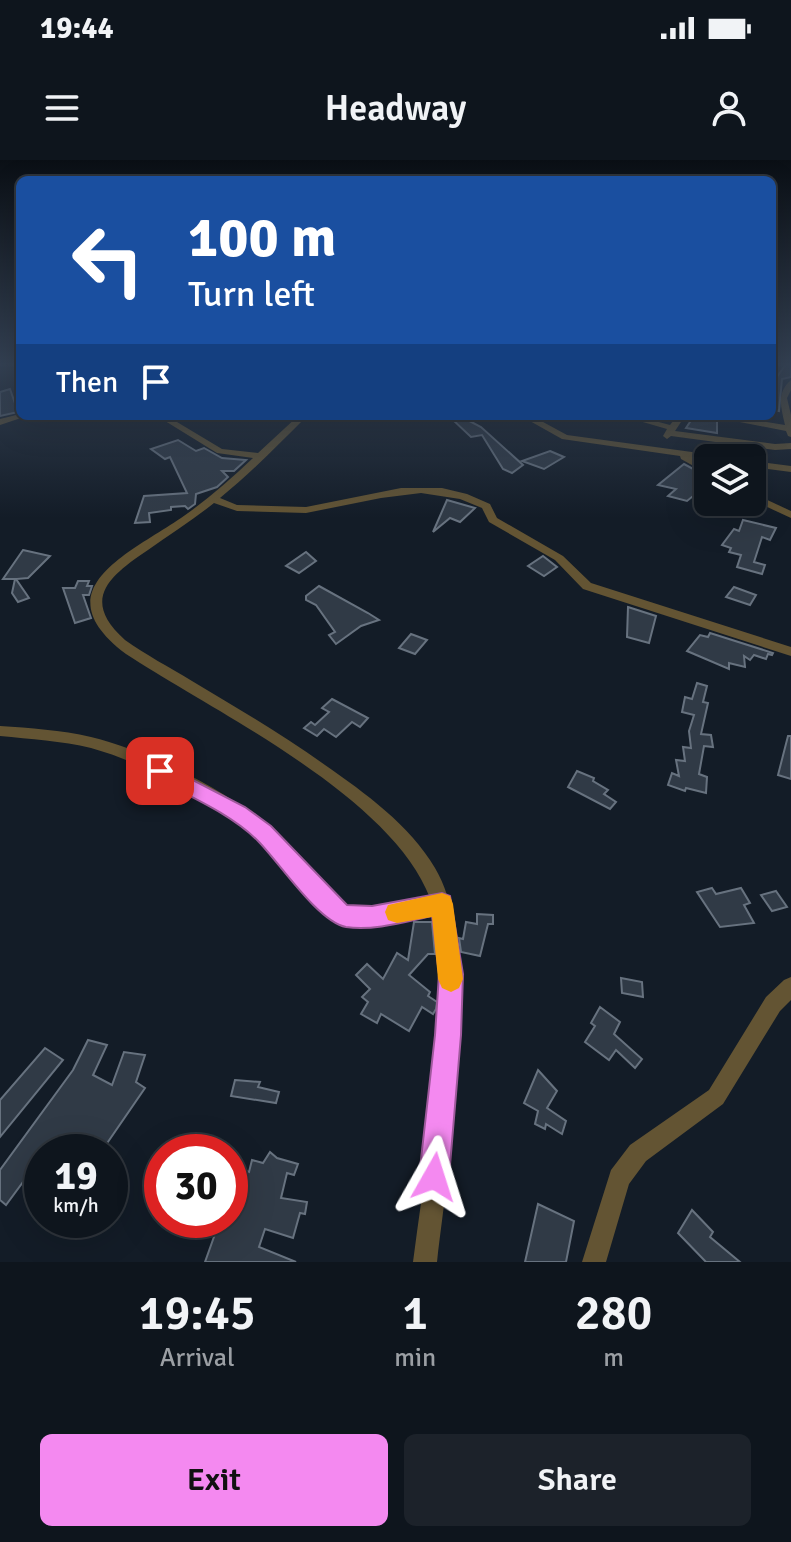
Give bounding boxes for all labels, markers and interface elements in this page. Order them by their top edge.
text: 19:44 [40,10,114,47]
icon: menu [40,86,84,130]
text: Headway [325,86,466,131]
icon: person [707,86,751,130]
text: 100 m [188,203,336,272]
icon: left [56,208,160,312]
text: Turn left [188,272,315,317]
icon: arrive [134,360,178,404]
text: Then [56,364,118,401]
map controls [694,444,766,516]
button: layers [694,444,766,516]
pin [126,737,194,805]
icon: arrive [138,749,182,793]
speed limit sign: 30 [144,1134,248,1238]
position arrow [392,1135,476,1219]
text: 19 [54,1151,98,1201]
text: km/h [53,1193,99,1218]
text: 19:45 [139,1284,256,1343]
text: 1 [402,1284,428,1343]
text: 280 [575,1284,652,1343]
text: Arrival [160,1342,235,1374]
text: min [394,1342,436,1374]
text: m [603,1342,624,1374]
button: Exit [40,1434,388,1526]
button: Share [404,1434,751,1526]

